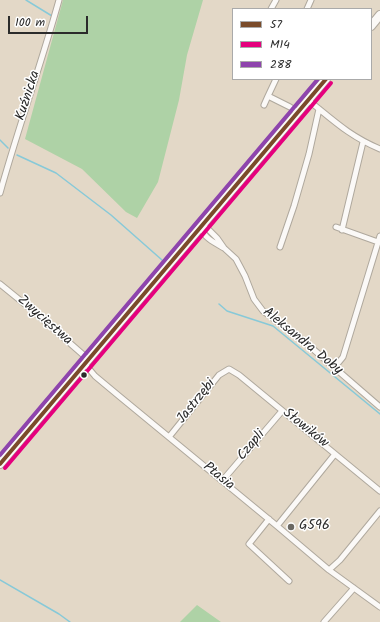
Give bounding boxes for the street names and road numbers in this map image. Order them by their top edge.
street label: Kuźnicka [13,69,45,123]
street label: Zwycięstwa [13,292,75,350]
street label: Aleksandra Doby [259,305,345,379]
street label: Jastrzębi [174,376,220,428]
street label: Słowików [279,406,331,452]
street label: Czapli [234,427,270,465]
street label: Ptasia [199,459,237,495]

